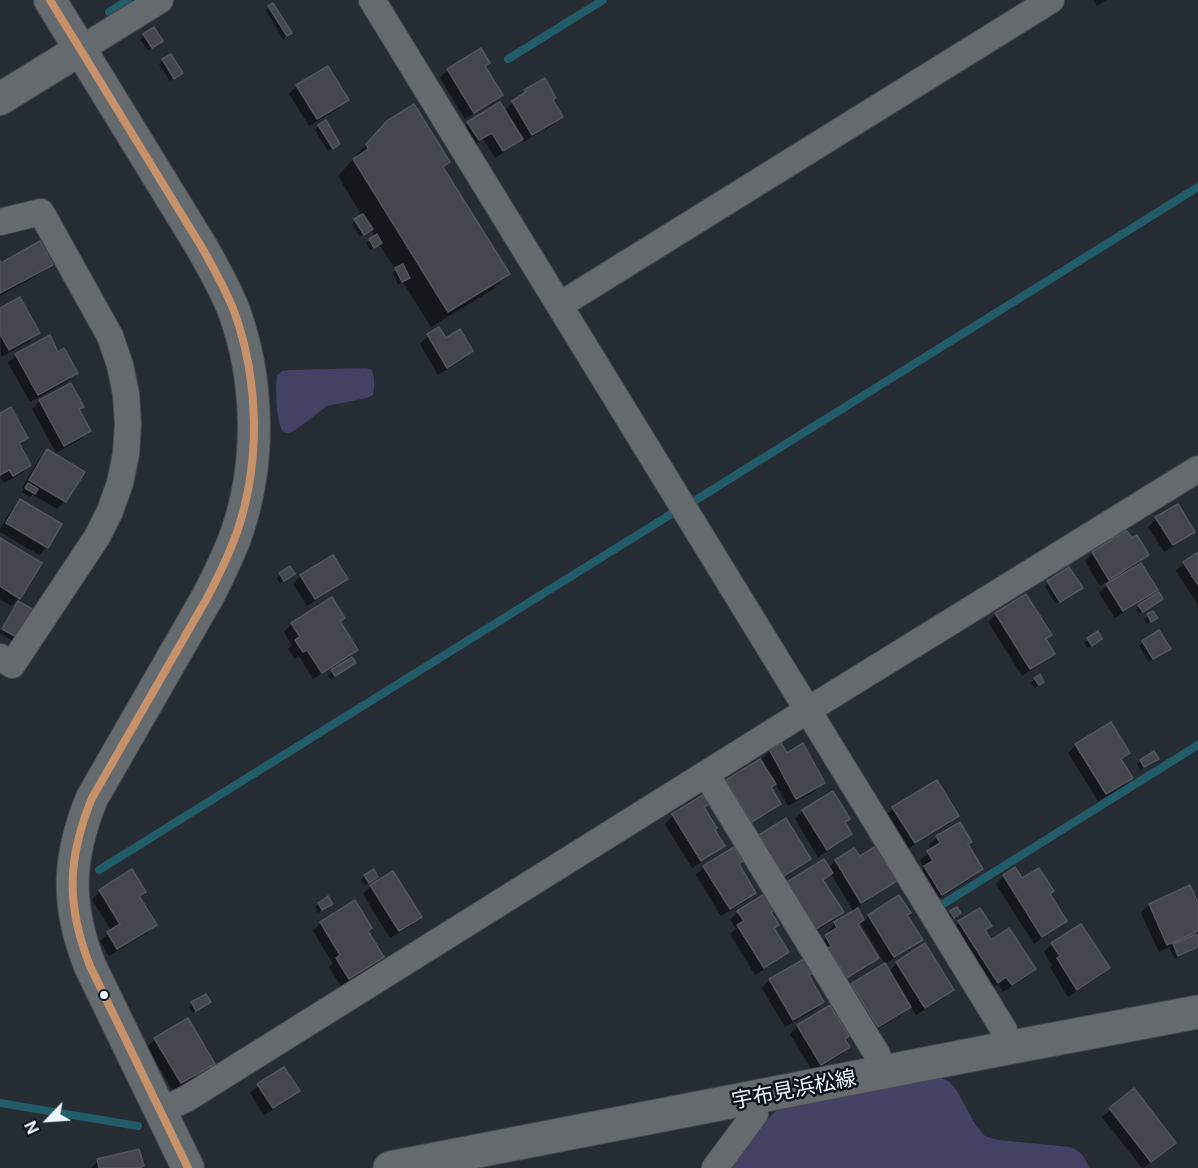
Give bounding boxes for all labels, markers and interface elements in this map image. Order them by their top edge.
unlabelled marker [98,989,110,1001]
street label: 宇布見浜松線 [730,1066,858,1114]
north arrow [18,1090,78,1150]
text: N [20,1118,43,1137]

